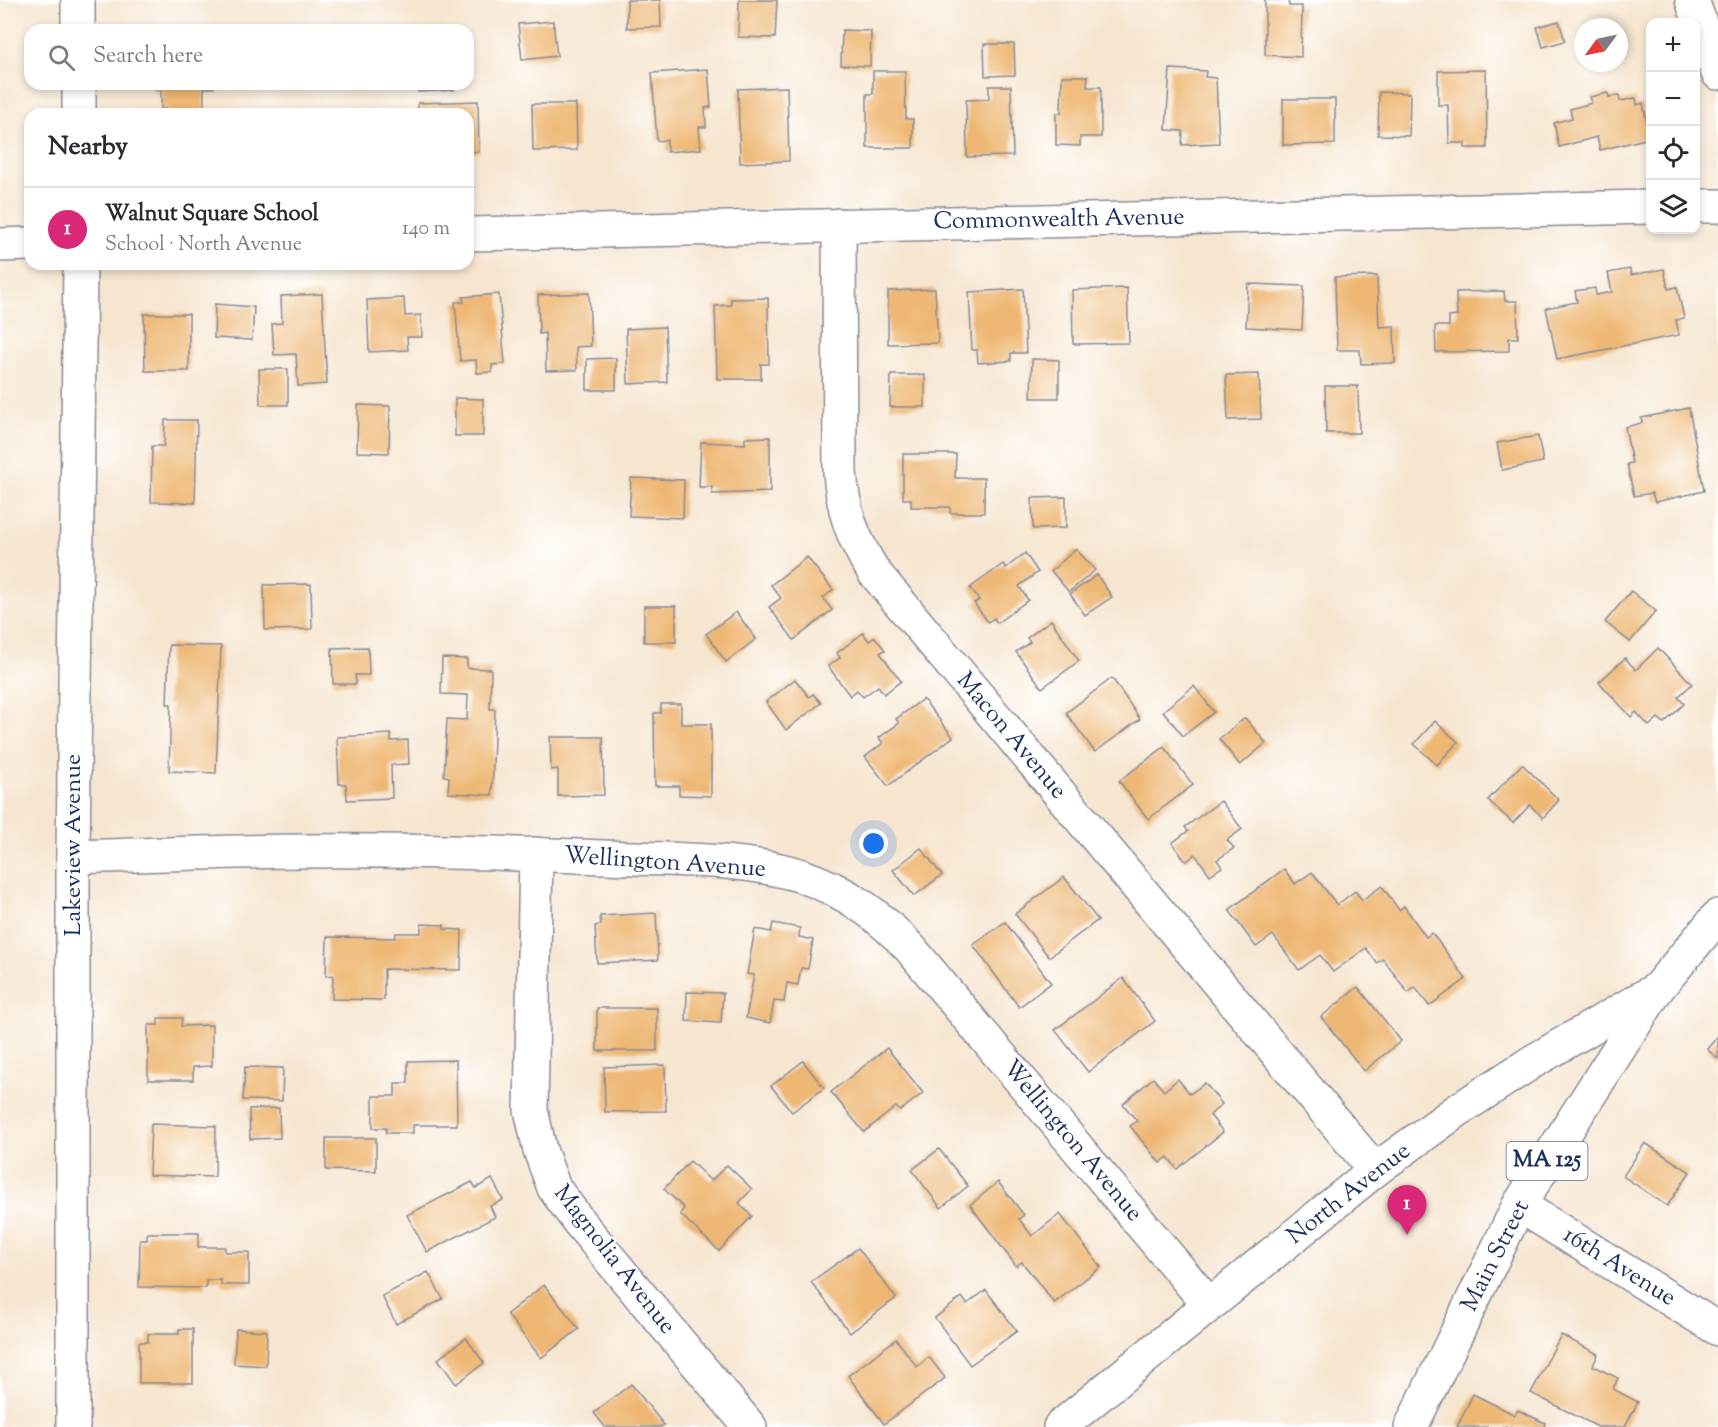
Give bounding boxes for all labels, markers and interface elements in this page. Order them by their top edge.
north arrow [1574,18,1628,72]
map controls [1646,18,1700,234]
button: + [1646,18,1700,72]
search box [24,24,474,90]
icon: search [45,41,78,74]
text: Search here [93,41,203,73]
button: − [1646,72,1700,126]
button: locate [1646,126,1700,180]
text: Nearby [48,129,128,166]
button: layers [1646,180,1700,234]
text: Walnut Square School [105,199,319,231]
street label: Commonwealth Avenue [933,201,1185,239]
text: 1 [64,215,71,244]
text: 140 m [402,215,450,244]
text: School · North Avenue [105,231,302,260]
street label: Macon Avenue [948,665,1074,807]
street label: Lakeview Avenue [57,754,91,936]
your location [859,829,888,858]
street label: Wellington Avenue [563,839,767,887]
street label: Wellington Avenue [994,1053,1150,1229]
street label: North Avenue [1280,1135,1418,1253]
road number: MA 125 [1506,1142,1588,1180]
street label: Magnolia Avenue [545,1178,683,1342]
pin: 1 [1388,1186,1426,1235]
street label: Main Street [1453,1194,1539,1318]
street label: 16th Avenue [1556,1219,1682,1315]

